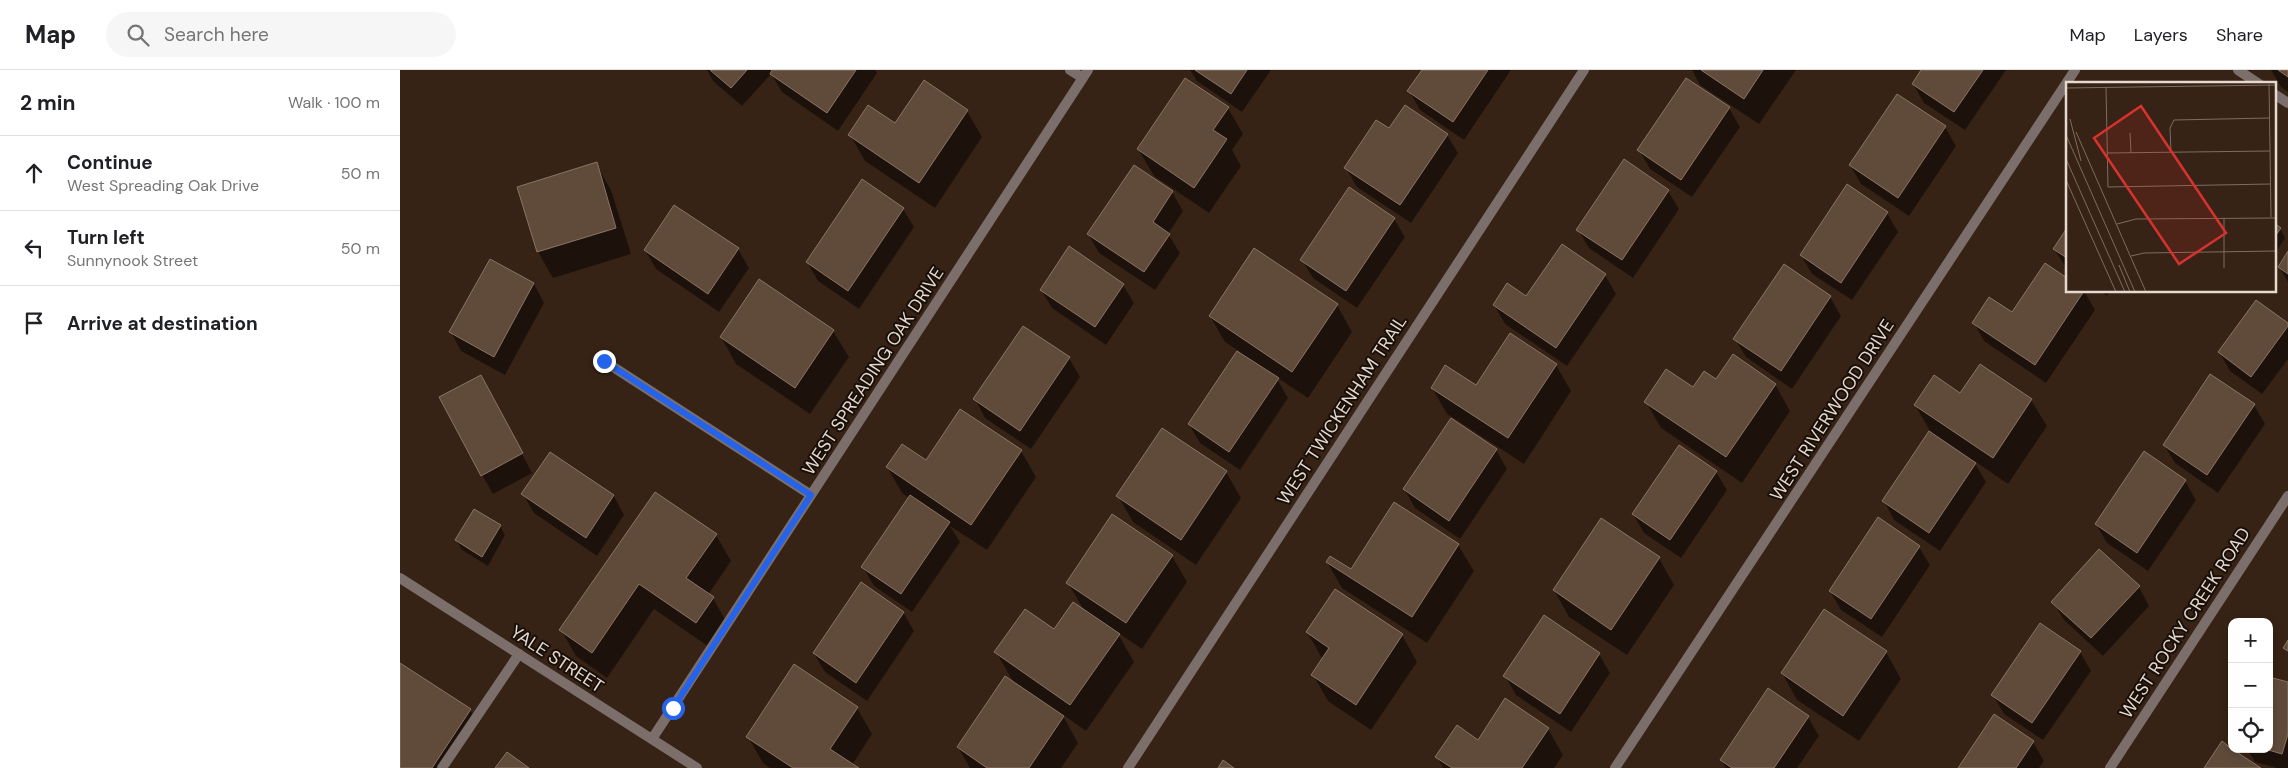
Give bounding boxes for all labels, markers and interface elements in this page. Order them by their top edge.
search box [106,12,456,57]
text: Map [25,19,76,50]
icon: search [124,21,152,49]
text: Search here [164,22,269,47]
text: Map [2070,23,2106,47]
text: Layers [2134,23,2188,47]
text: Share [2216,23,2263,47]
inset map [2066,82,2276,292]
text: 2 min [20,89,76,117]
text: Walk · 100 m [288,92,380,113]
text: Continue [67,150,153,175]
icon: ahead [20,159,48,187]
text: 50 m [341,163,380,184]
text: West Spreading Oak Drive [67,175,259,196]
text: Turn left [67,225,145,250]
icon: left [20,234,48,262]
text: 50 m [341,238,380,259]
text: Sunnynook Street [67,250,198,271]
street label: WEST SPREADING OAK DRIVE [797,262,949,480]
icon: arrive [20,309,48,337]
text: Arrive at destination [67,311,258,336]
street label: WEST TWICKENHAM TRAIL [1272,311,1412,509]
street label: WEST RIVERWOOD DRIVE [1764,315,1900,505]
route end [593,350,616,373]
street label: WEST ROCKY CREEK ROAD [2114,523,2256,723]
map controls [2228,618,2273,753]
button: + [2228,618,2273,663]
street label: YALE STREET [506,620,608,698]
button: − [2228,663,2273,708]
route start [662,697,685,720]
button: locate [2228,708,2273,753]

